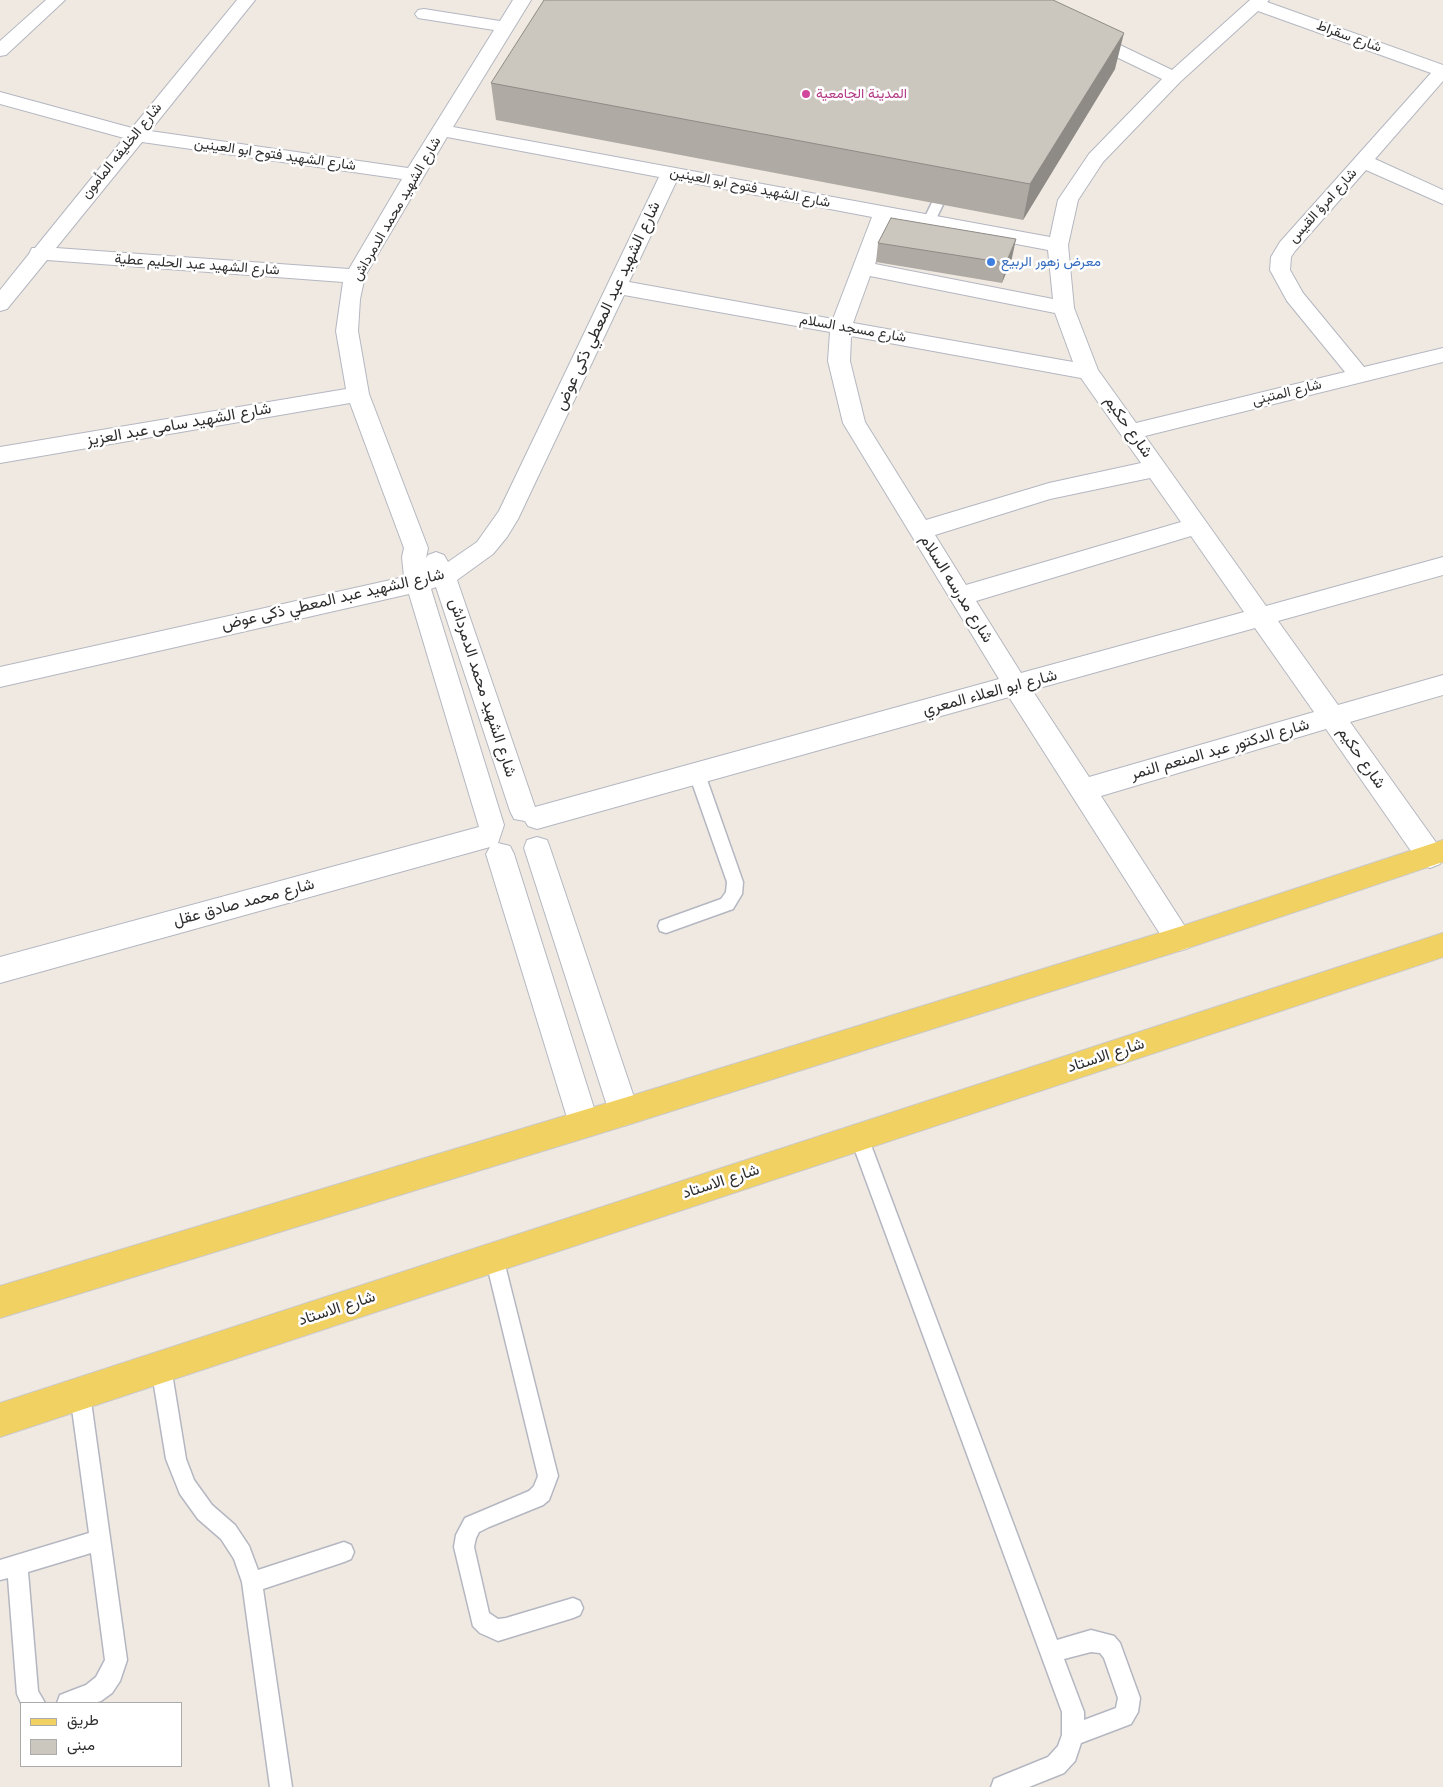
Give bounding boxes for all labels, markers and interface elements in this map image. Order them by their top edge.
street label: شارع سقراط [1314,17,1384,57]
place label: المدينة الجامعية [816,86,907,102]
marker: المدينة الجامعية [800,88,812,100]
street label: شارع الخليفه المأمون [78,100,166,202]
street label: شارع الشهيد محمد الدمرداش [349,134,445,284]
street label: شارع الشهيد فتوح ابو العينين [193,135,357,175]
street label: شارع الشهيد فتوح ابو العينين [668,164,832,212]
street label: شارع امرؤ القيس [1285,165,1361,247]
street label: شارع الشهيد عبد المعطي ذكى عوض [551,199,665,413]
street label: شارع الشهيد عبد الحليم عطية [114,251,280,279]
place label: معرض زهور الربيع [1001,254,1101,270]
marker: معرض زهور الربيع [985,256,997,268]
street label: شارع مسجد السلام [798,311,908,347]
street label: شارع المتبنى [1251,376,1323,410]
street label: شارع حكيم [1100,392,1156,462]
street label: شارع الشهيد سامى عبد العزيز [85,399,273,451]
street label: شارع مدرسه السلام [915,531,997,647]
street label: شارع الشهيد عبد المعطي ذكى عوض [220,565,446,635]
street label: شارع الشهيد محمد الدمرداش [444,596,520,780]
street label: شارع ابو العلاء المعري [921,666,1059,720]
street label: شارع الدكتور عبد المنعم النمر [1128,715,1312,785]
street label: شارع حكيم [1333,723,1389,793]
street label: شارع محمد صادق عقل [171,875,317,931]
street label: شارع الاستاد [1065,1035,1147,1077]
street label: شارع الاستاد [680,1161,762,1203]
street label: شارع الاستاد [296,1288,378,1330]
legend [20,1702,182,1767]
text: طريق [67,1710,99,1730]
text: مبنى [67,1735,95,1755]

